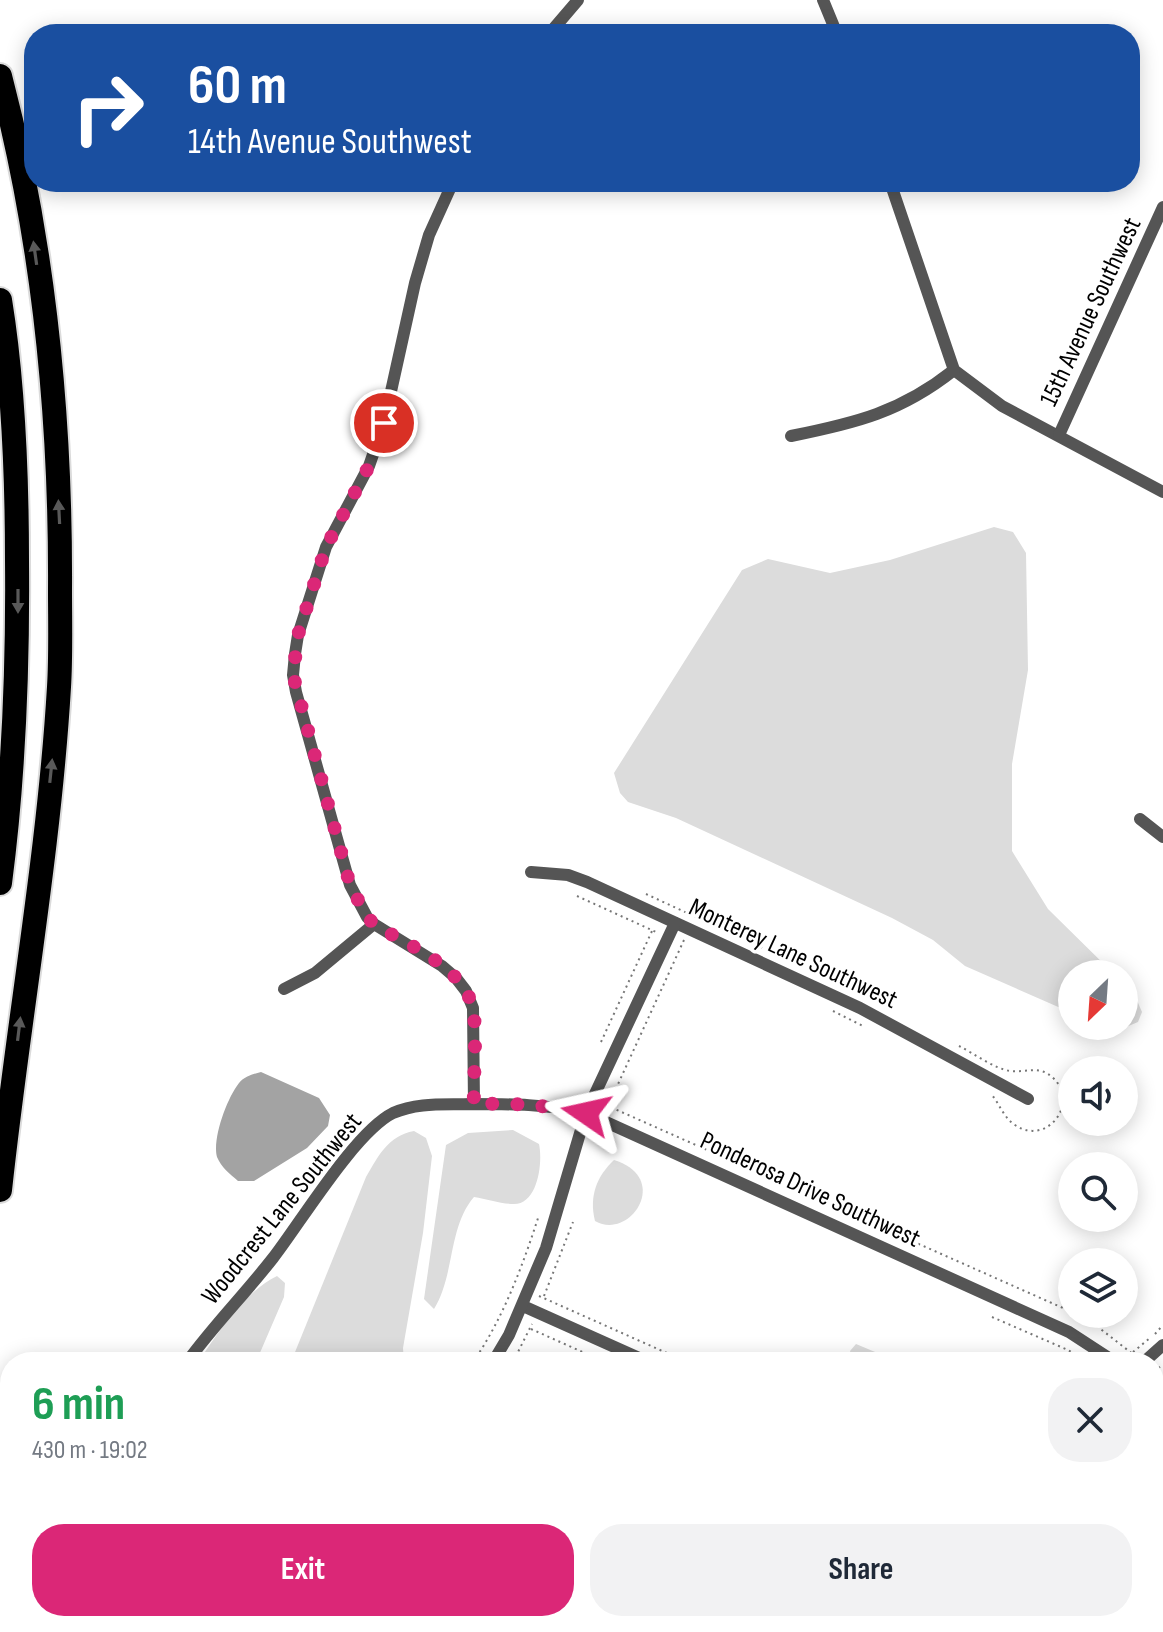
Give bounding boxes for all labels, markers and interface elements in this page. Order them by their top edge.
text: 60 m [188,53,287,120]
icon: right [56,56,160,160]
text: 14th Avenue Southwest [188,121,472,164]
street label: 15th Avenue Southwest [1034,213,1148,411]
one-way arrow [28,240,41,265]
pin [350,389,418,457]
icon: arrive [362,401,406,445]
one-way arrow [52,499,65,524]
one-way arrow [12,589,24,614]
one-way arrow [44,758,57,783]
street label: Monterey Lane Southwest [684,892,902,1016]
north arrow [1058,960,1138,1040]
map controls [1058,960,1138,1328]
one-way arrow [13,1016,26,1041]
button: sound [1058,1056,1138,1136]
position arrow [544,1071,628,1155]
street label: Woodcrest Lane Southwest [195,1107,369,1311]
street label: Ponderosa Drive Southwest [695,1125,925,1255]
button: search [1058,1152,1138,1232]
button: layers [1058,1248,1138,1328]
text: 6 min [32,1376,125,1433]
button: close [1048,1378,1132,1462]
text: 430 m · 19:02 [32,1435,148,1466]
button: Exit [32,1524,574,1616]
button: Share [590,1524,1132,1616]

